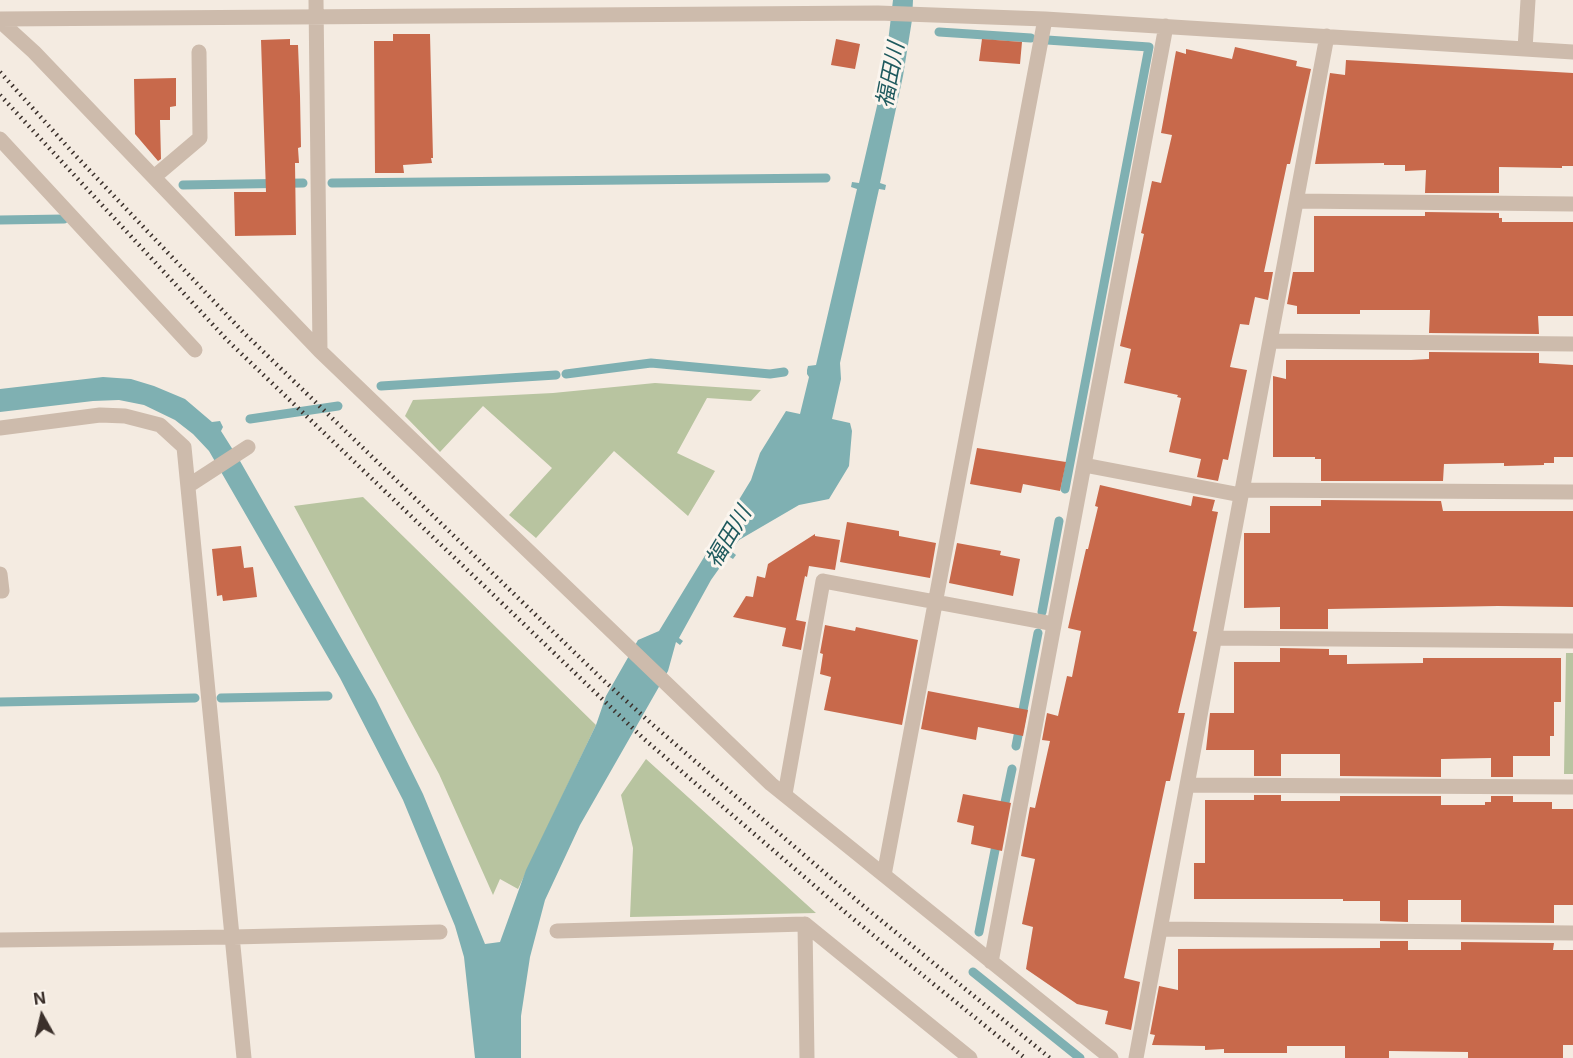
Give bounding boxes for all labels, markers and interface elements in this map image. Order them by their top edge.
water label: 福田川 [872,40,910,110]
water label: 福田川 [701,502,757,572]
north arrow [12,986,72,1046]
text: N [32,987,47,1009]

